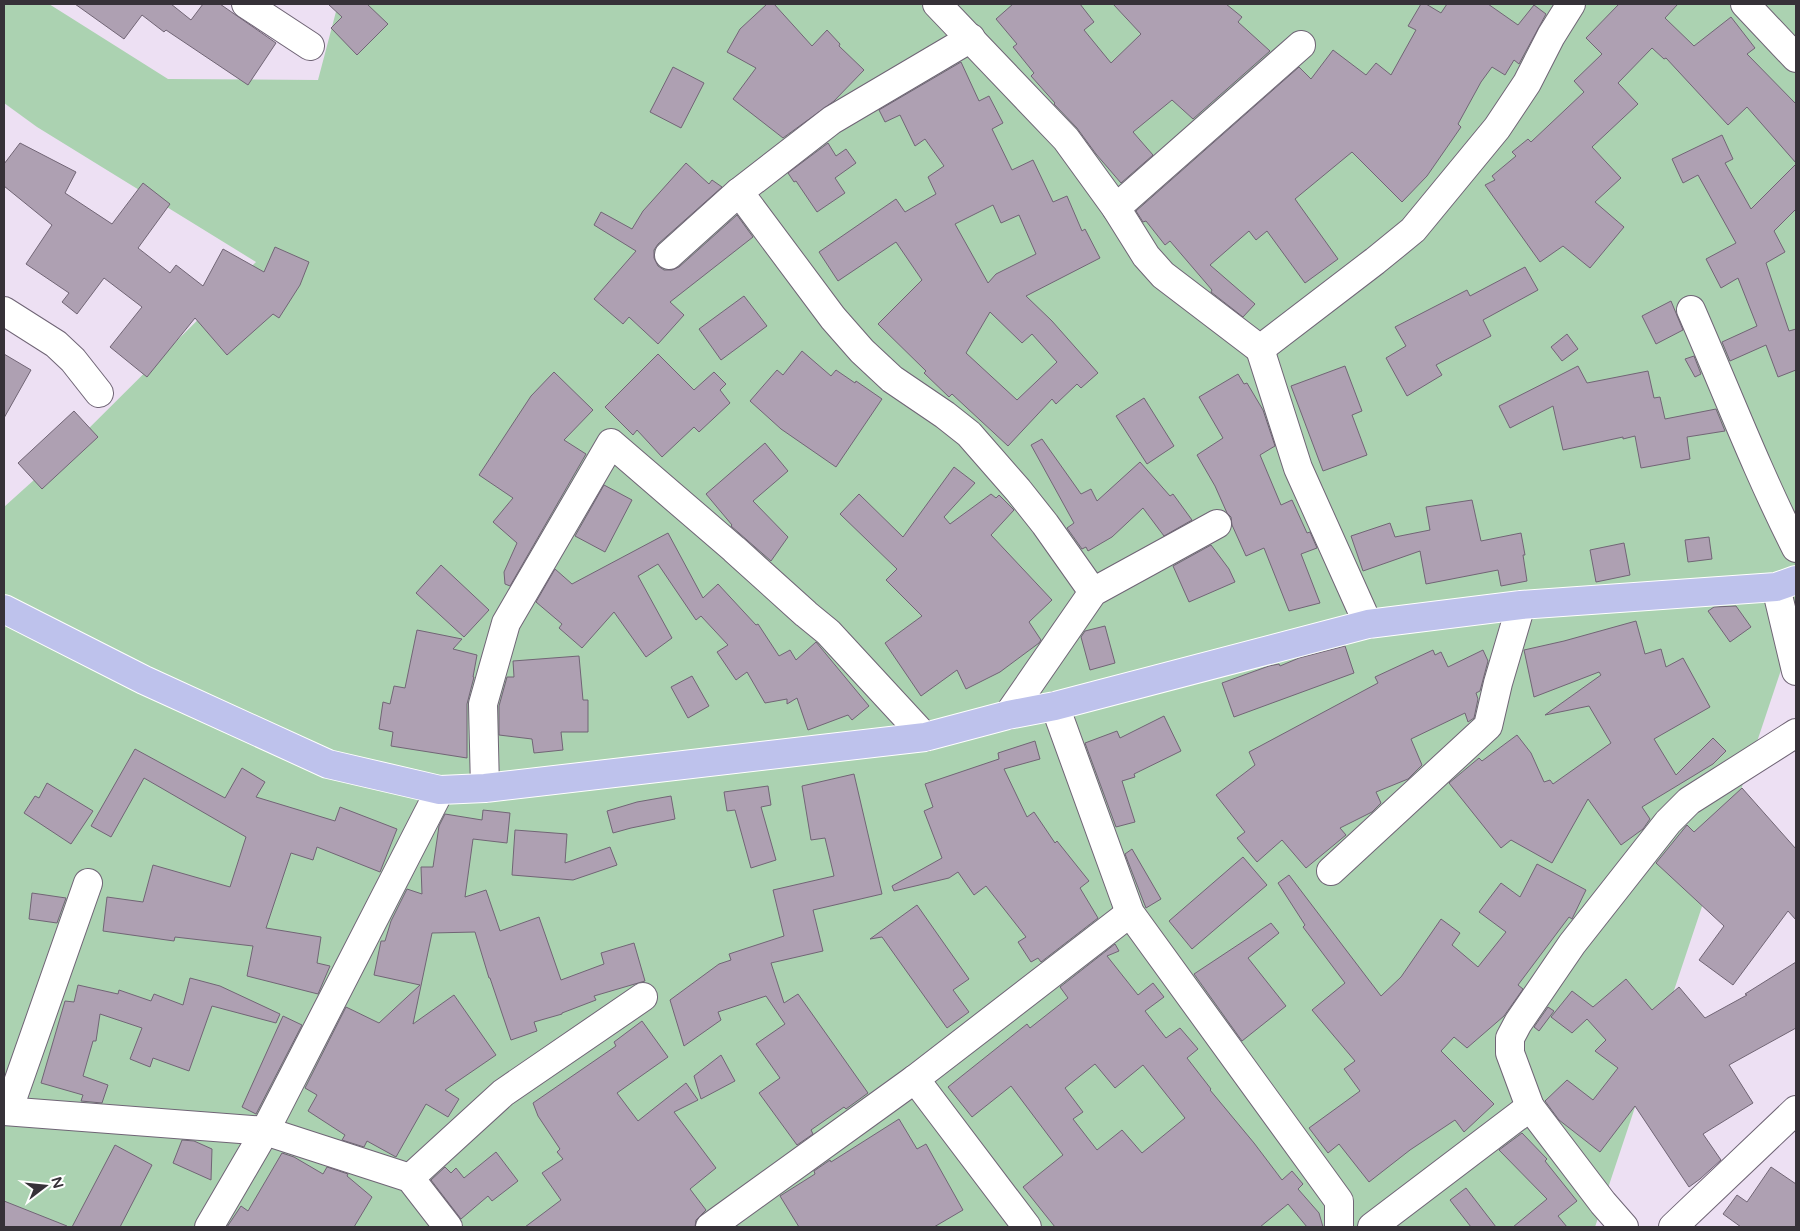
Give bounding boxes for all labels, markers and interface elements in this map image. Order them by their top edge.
north arrow [20,1161,70,1211]
text: N [47,1175,67,1190]

